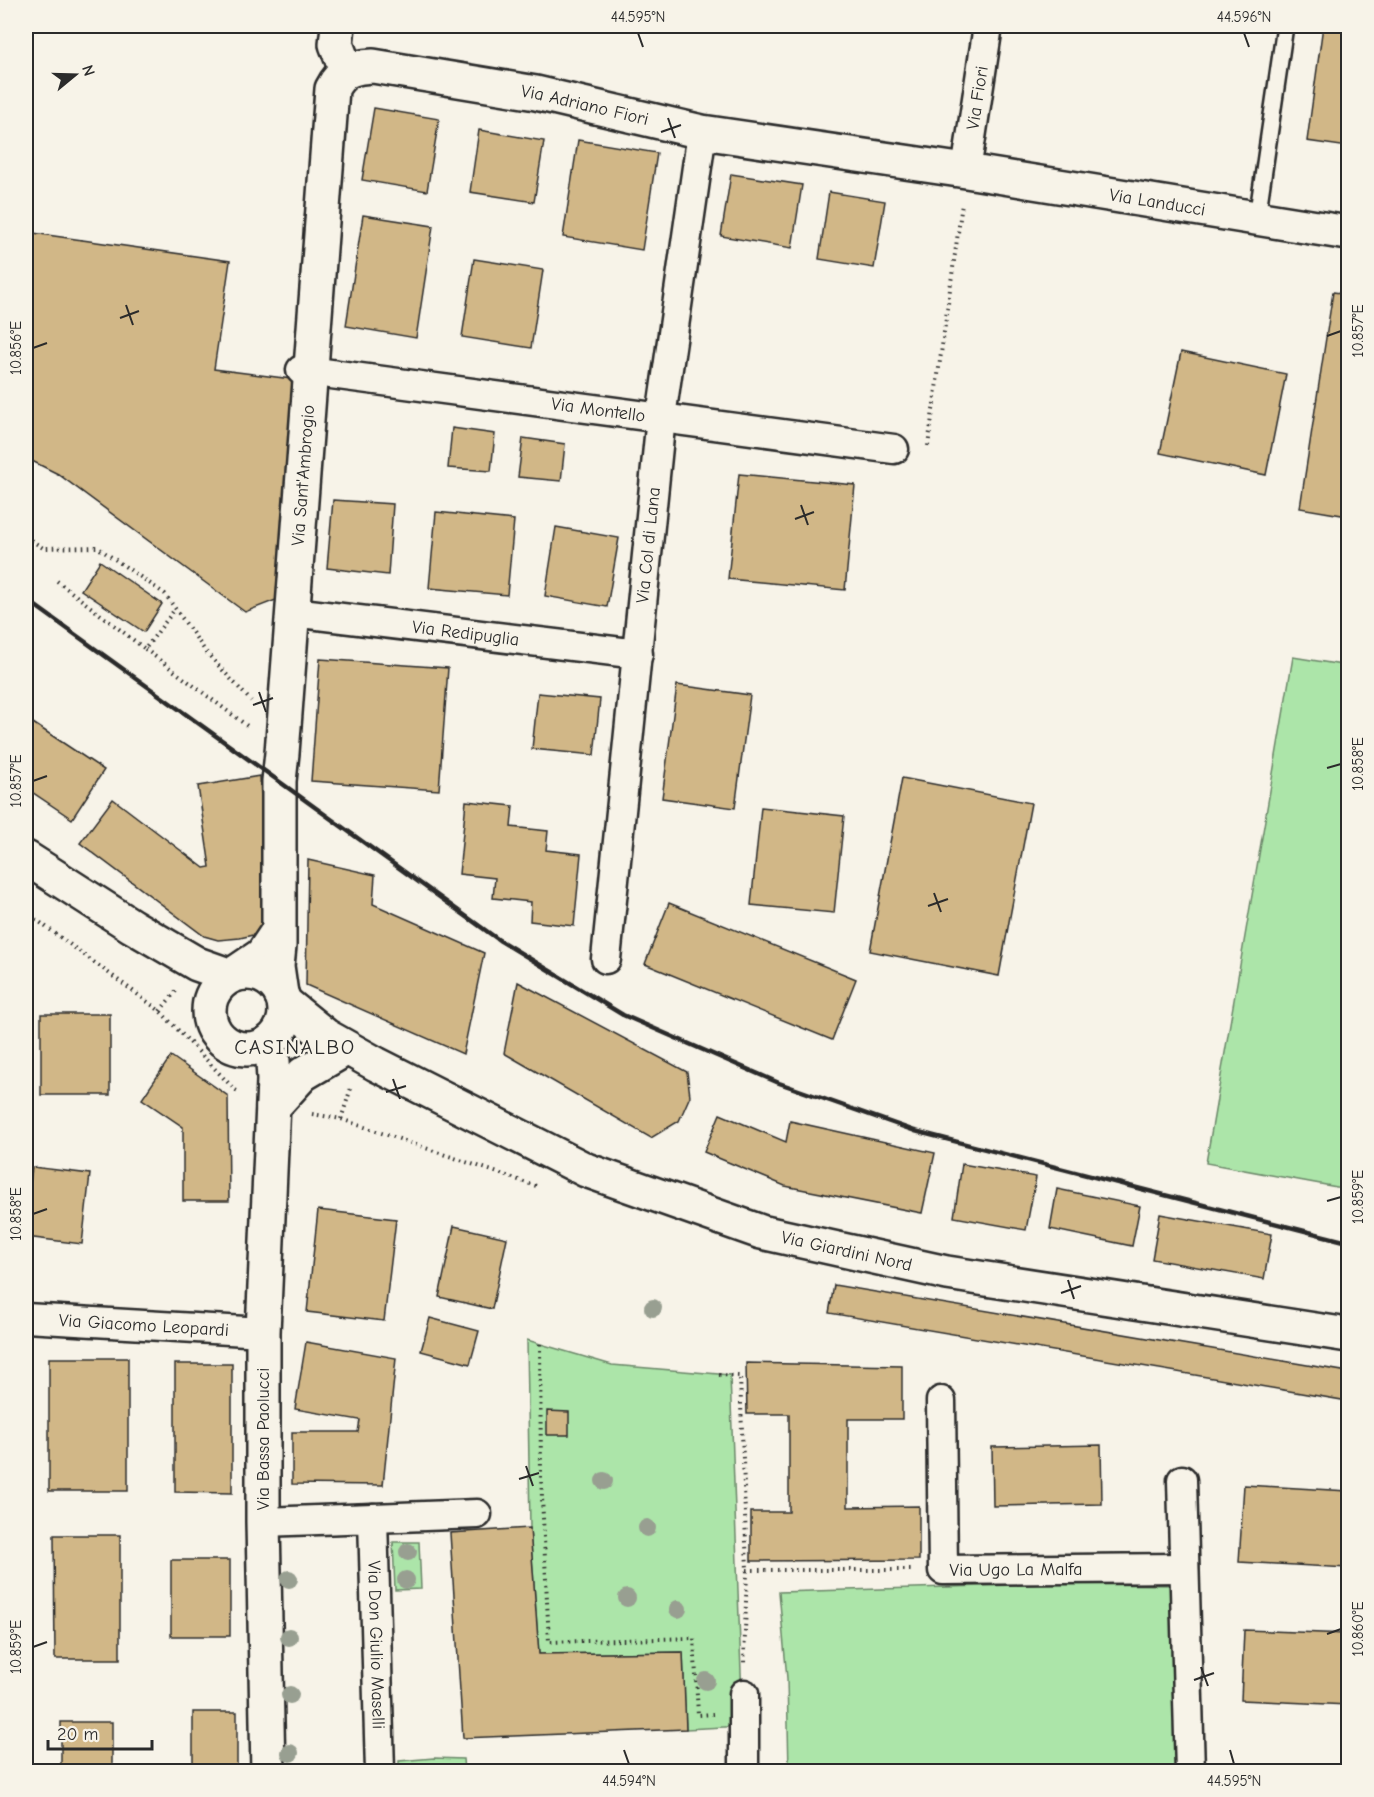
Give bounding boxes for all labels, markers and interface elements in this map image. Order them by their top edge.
text: 44.595°N [611,8,665,26]
text: 44.596°N [1217,8,1271,26]
north arrow [45,45,105,105]
text: N [78,63,98,78]
street label: Via Fiori [962,64,992,131]
street label: Via Adriano Fiori [520,80,651,130]
street label: Via Landucci [1108,184,1207,220]
text: 10.857°E [1349,304,1367,358]
text: 10.856°E [7,321,25,375]
street label: Via Montello [550,393,647,426]
street label: Via Sant'Ambrogio [287,404,319,547]
street label: Via Col di Lana [632,486,664,604]
street label: Via Redipuglia [411,616,521,650]
text: 10.858°E [1349,737,1367,791]
text: 10.857°E [7,754,25,808]
district label: CASINALBO [234,1035,356,1059]
text: 10.859°E [1349,1170,1367,1224]
text: 10.858°E [7,1187,25,1241]
street label: Via Giardini Nord [779,1226,914,1275]
street label: Via Giacomo Leopardi [58,1309,229,1340]
street label: Via Bassa Paolucci [253,1368,274,1510]
street label: Via Ugo La Malfa [949,1558,1083,1580]
street label: Via Don Giulio Maselli [364,1560,389,1729]
text: 10.860°E [1349,1601,1367,1657]
text: 10.859°E [7,1620,25,1674]
scale bar [48,1713,152,1751]
text: 20 m [57,1724,98,1745]
text: 44.594°N [602,1772,656,1790]
text: 44.595°N [1207,1772,1261,1790]

